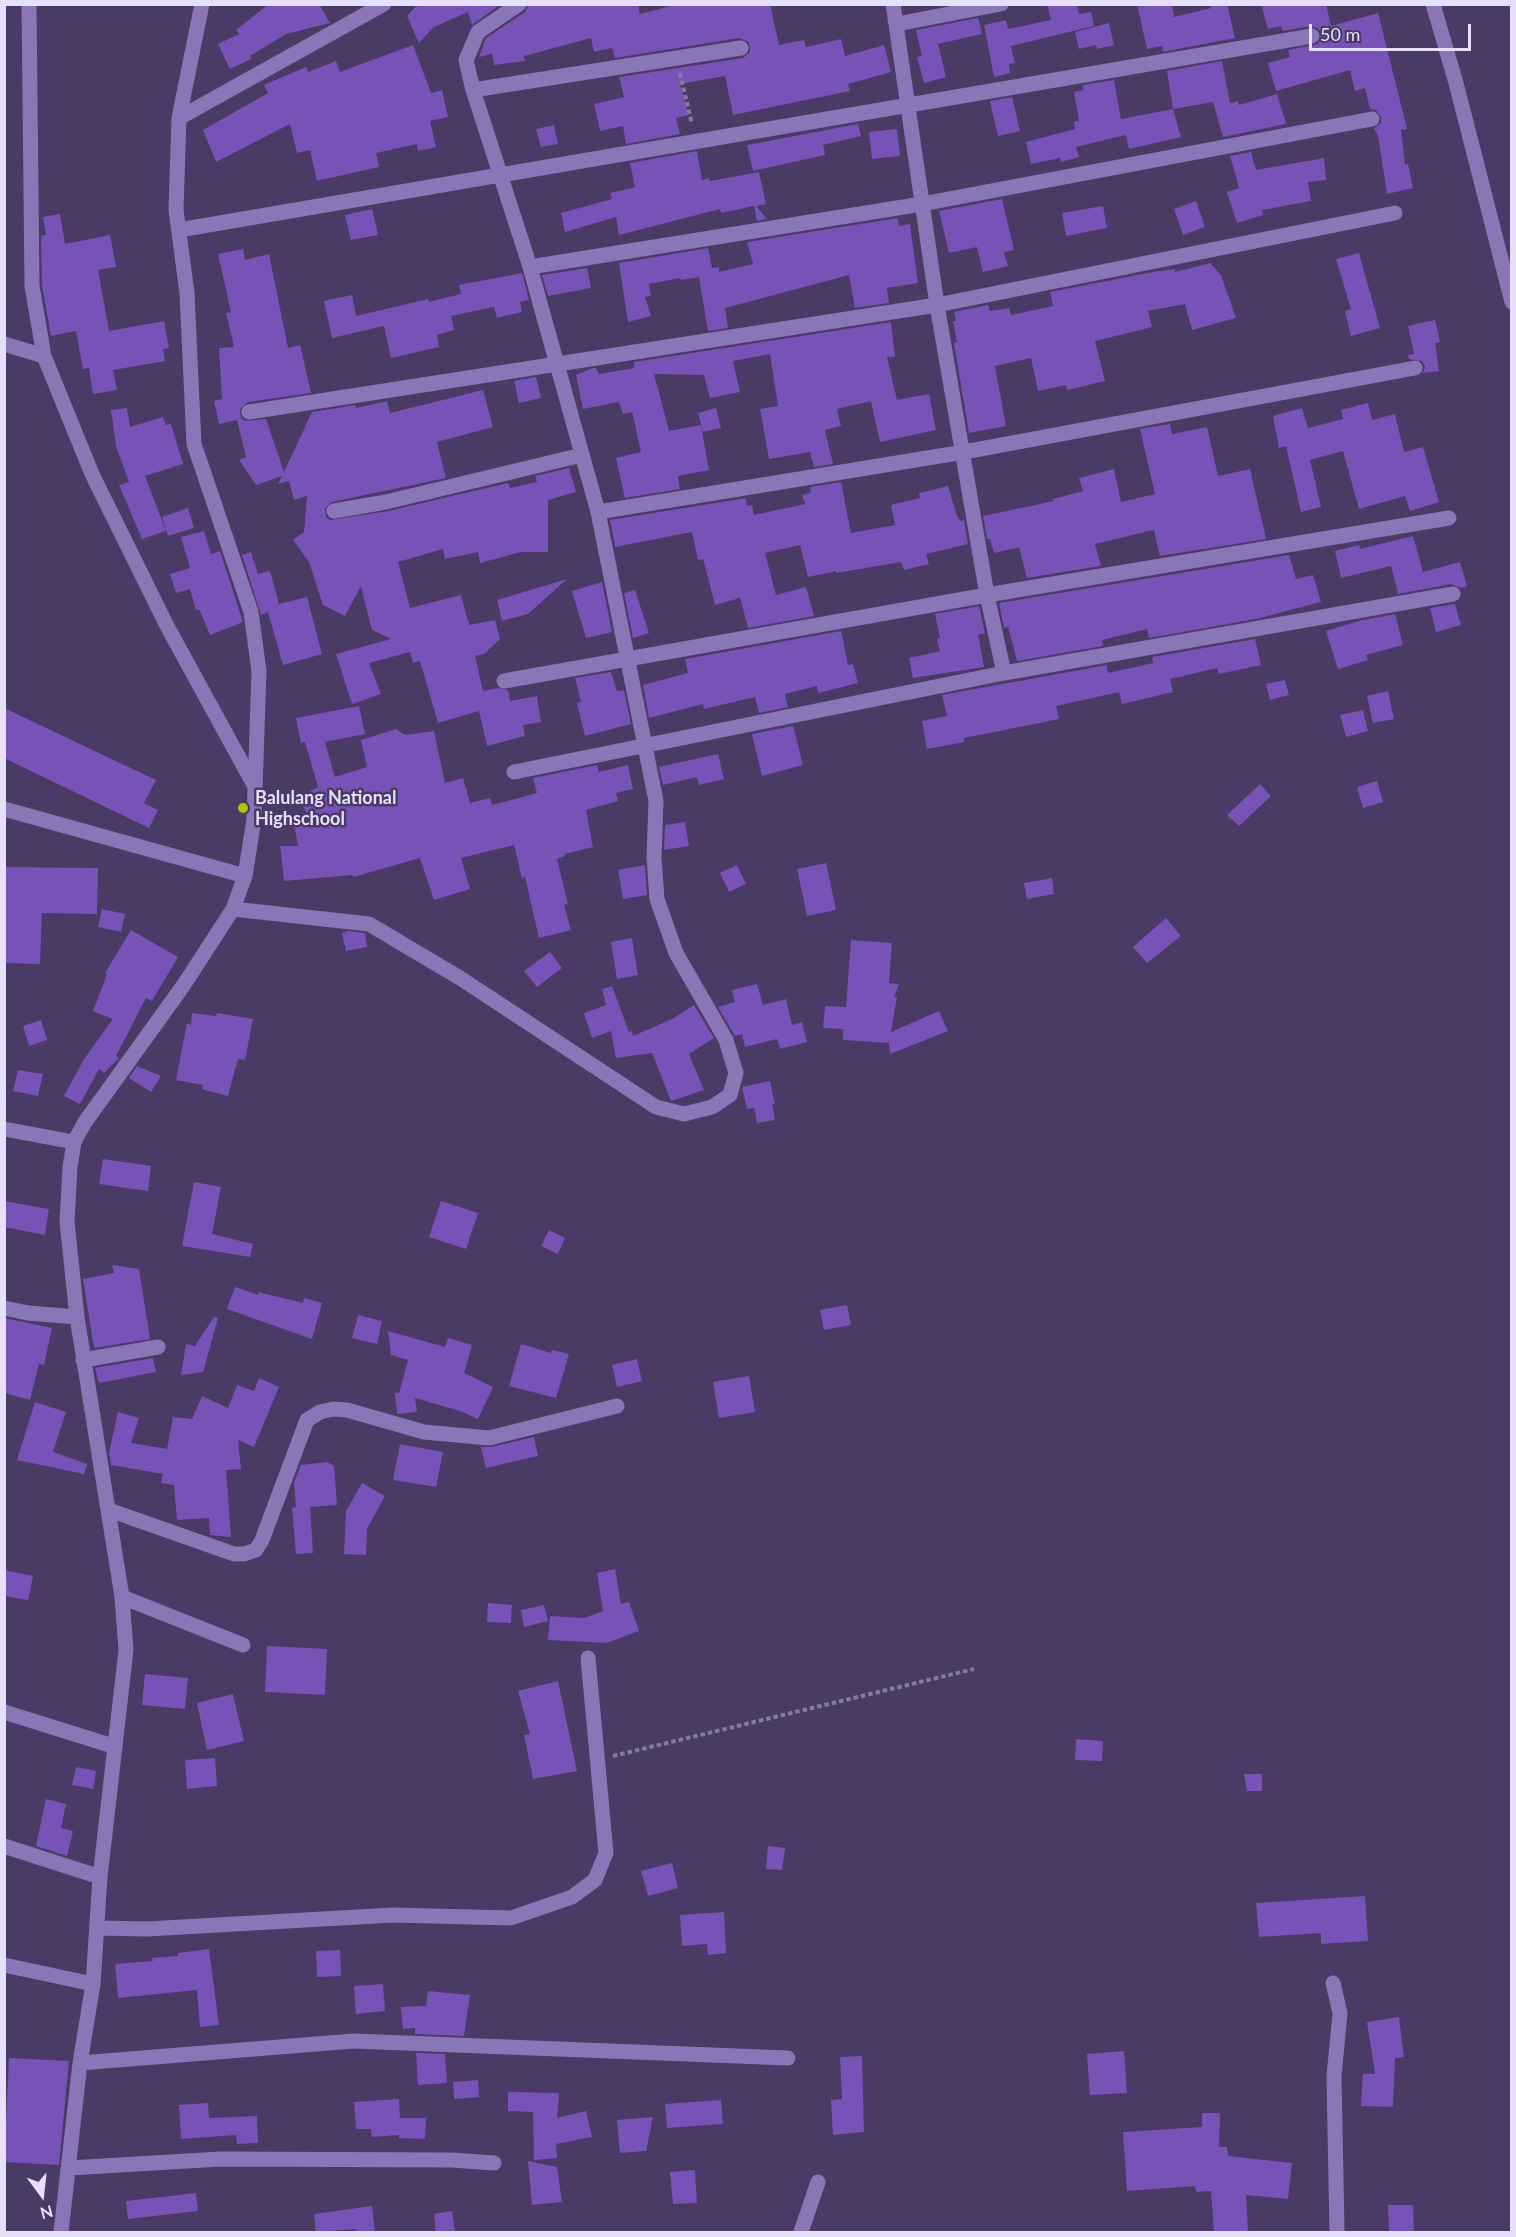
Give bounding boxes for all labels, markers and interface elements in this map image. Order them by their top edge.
scale bar [1312,12,1474,50]
text: 50 m [1320,23,1360,45]
place label: Balulang National Highschool [255,787,396,830]
marker: Balulang National Highschool [236,801,250,815]
north arrow [12,2165,72,2225]
text: N [38,2202,55,2224]

